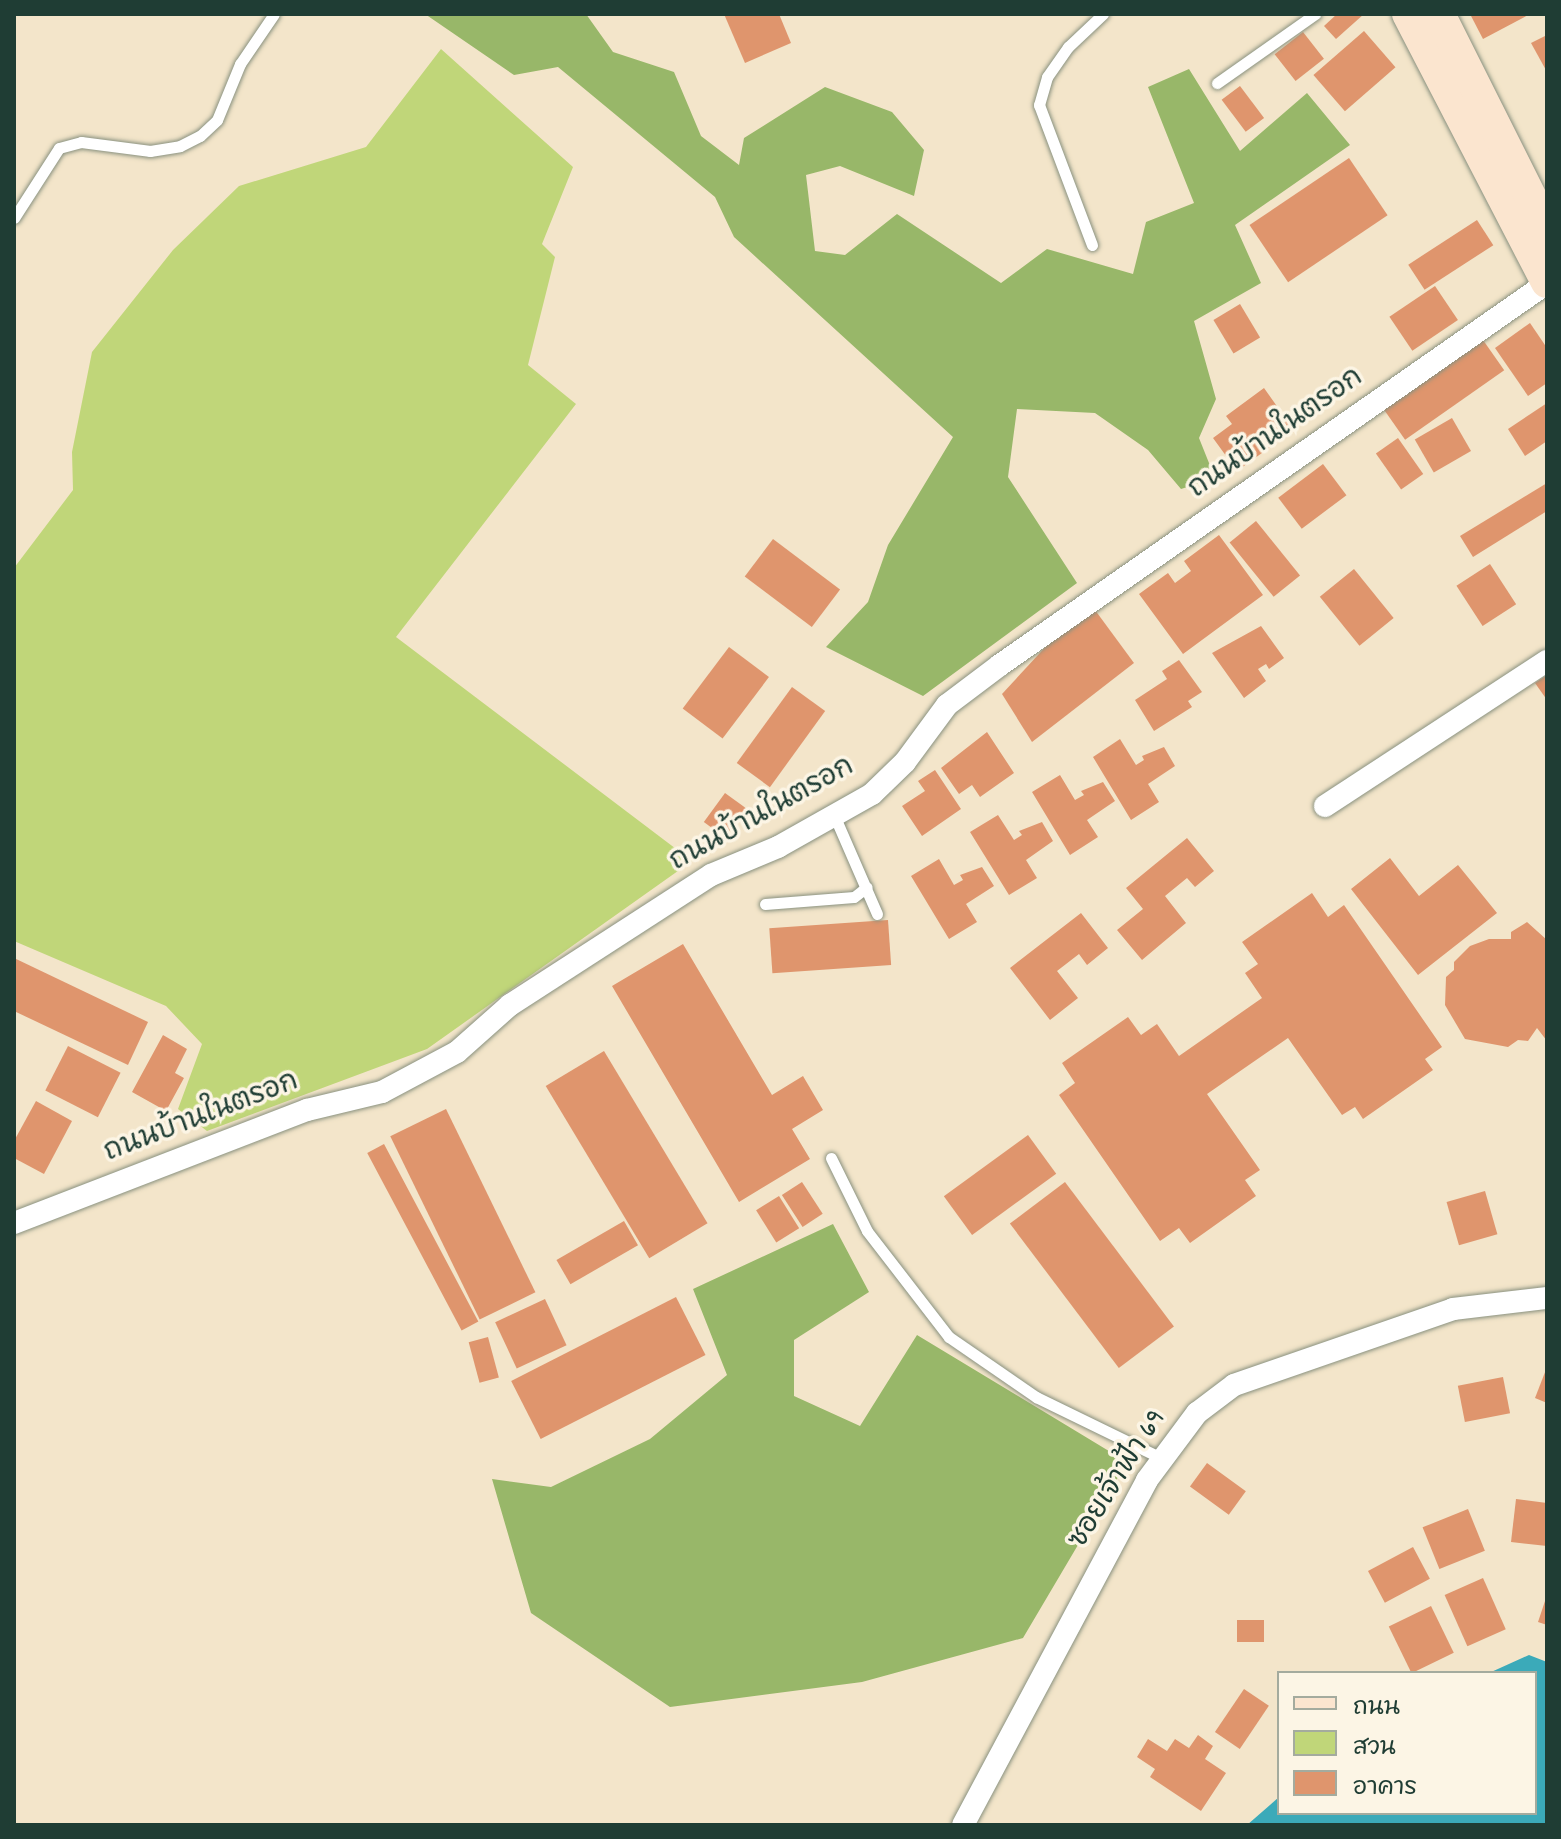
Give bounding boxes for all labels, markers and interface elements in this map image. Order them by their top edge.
street label: ถนนบ้านในตรอก [1183,362,1371,508]
street label: ถนนบ้านในตรอก [665,752,861,880]
street label: ถนนบ้านในตรอก [100,1067,304,1171]
street label: ซอยเจ้าฟ้า 69 [1063,1404,1175,1556]
legend [1277,1671,1537,1815]
text: ถนน [1353,1692,1400,1726]
text: สวน [1353,1732,1396,1766]
text: อาคาร [1353,1772,1417,1806]

